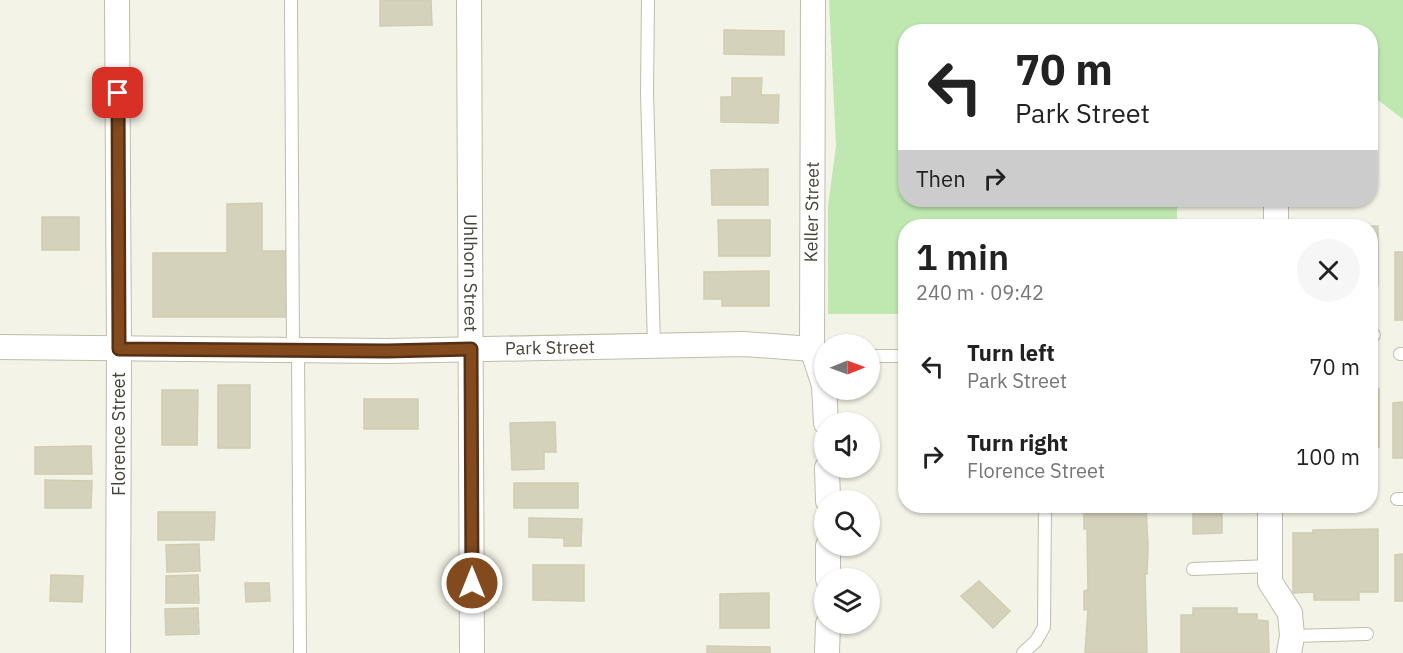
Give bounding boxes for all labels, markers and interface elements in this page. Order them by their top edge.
text: 70 m [1015,42,1113,97]
icon: left [916,48,994,126]
pin [92,67,143,118]
icon: arrive [101,76,134,109]
text: Park Street [1015,95,1150,130]
street label: Keller Street [799,161,824,263]
icon: right [978,162,1011,195]
text: Then [916,164,966,193]
street label: Uhlhorn Street [459,214,483,332]
text: 1 min [916,233,1009,280]
button: close [1297,239,1360,302]
text: 240 m · 09:42 [916,279,1044,306]
north arrow [814,334,880,400]
map controls [814,334,880,634]
street label: Park Street [505,335,595,360]
text: Turn left [967,338,1055,367]
icon: left [916,350,949,383]
text: 70 m [1309,352,1360,381]
text: Park Street [967,367,1067,394]
street label: Florence Street [107,372,130,496]
button: sound [814,412,880,478]
text: Turn right [967,428,1068,457]
icon: right [916,440,949,473]
text: 100 m [1296,442,1360,471]
text: Florence Street [967,457,1105,484]
button: search [814,490,880,556]
position arrow [440,551,504,615]
button: layers [814,568,880,634]

